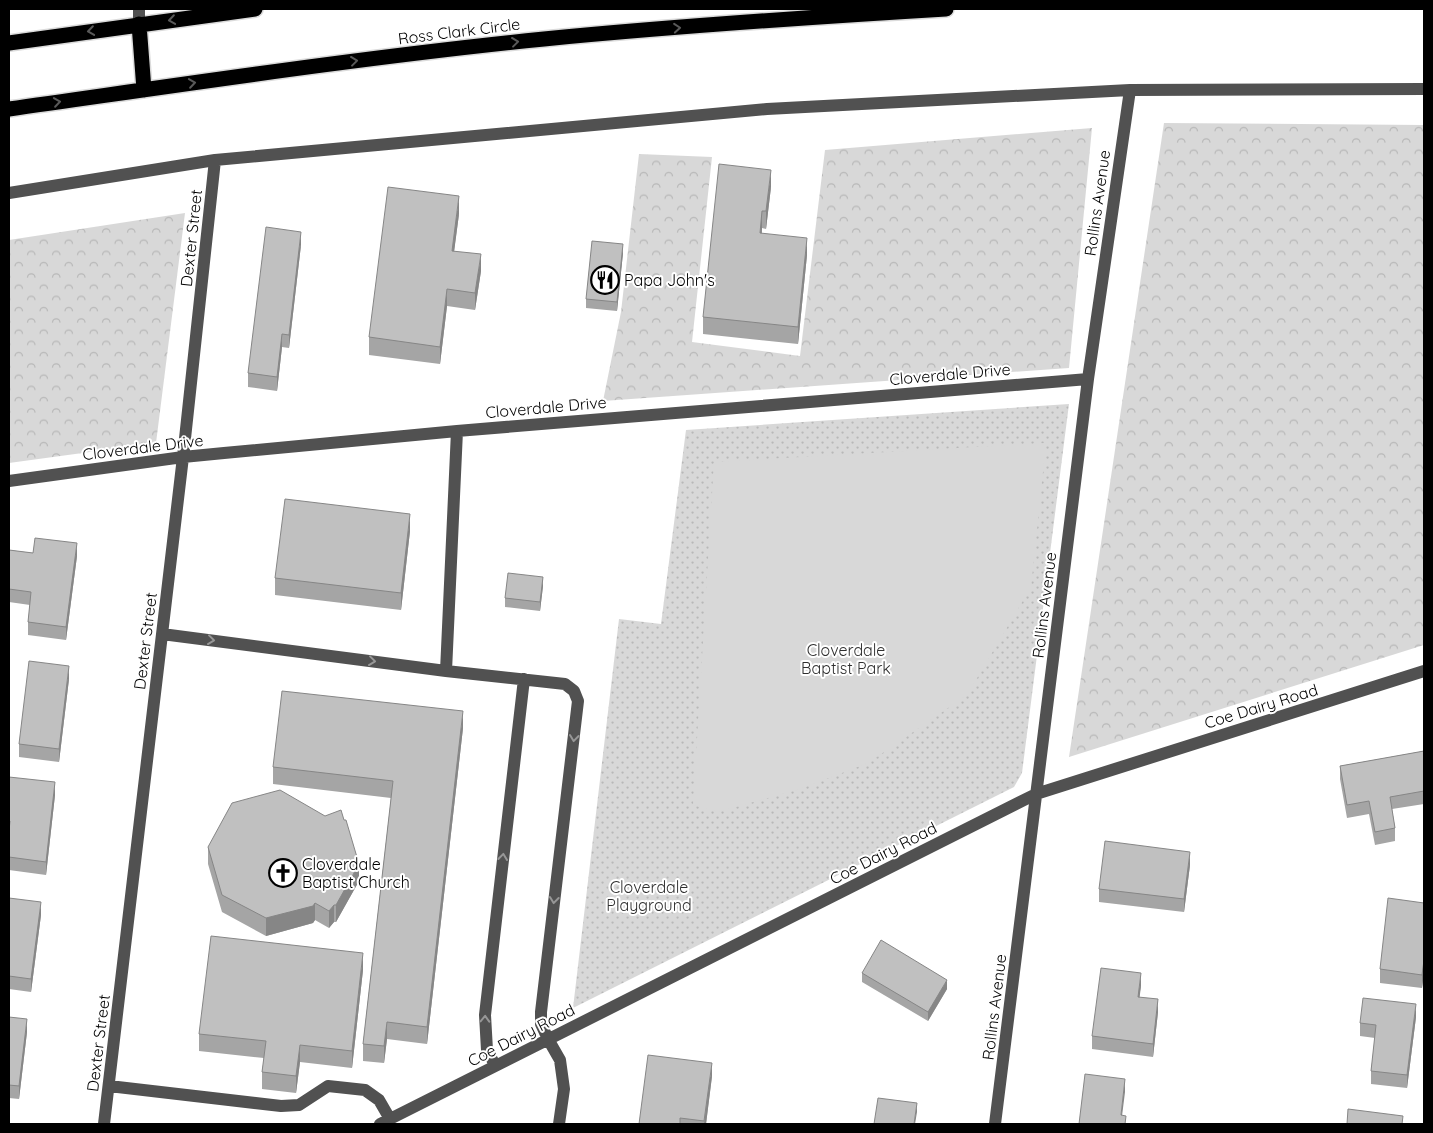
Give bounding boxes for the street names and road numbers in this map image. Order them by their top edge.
street label: Ross Clark Circle [397,14,521,48]
street label: Rollins Avenue [1080,149,1114,257]
street label: Dexter Street [176,188,206,288]
street label: Cloverdale Drive [889,359,1011,389]
street label: Cloverdale Drive [485,392,607,422]
street label: Cloverdale Drive [81,430,205,464]
street label: Rollins Avenue [1028,551,1060,659]
street label: Dexter Street [129,591,161,691]
street label: Coe Dairy Road [1202,679,1320,733]
street label: Coe Dairy Road [826,817,940,889]
street label: Rollins Avenue [978,953,1010,1061]
street label: Dexter Street [82,993,114,1093]
street label: Coe Dairy Road [464,999,578,1071]

